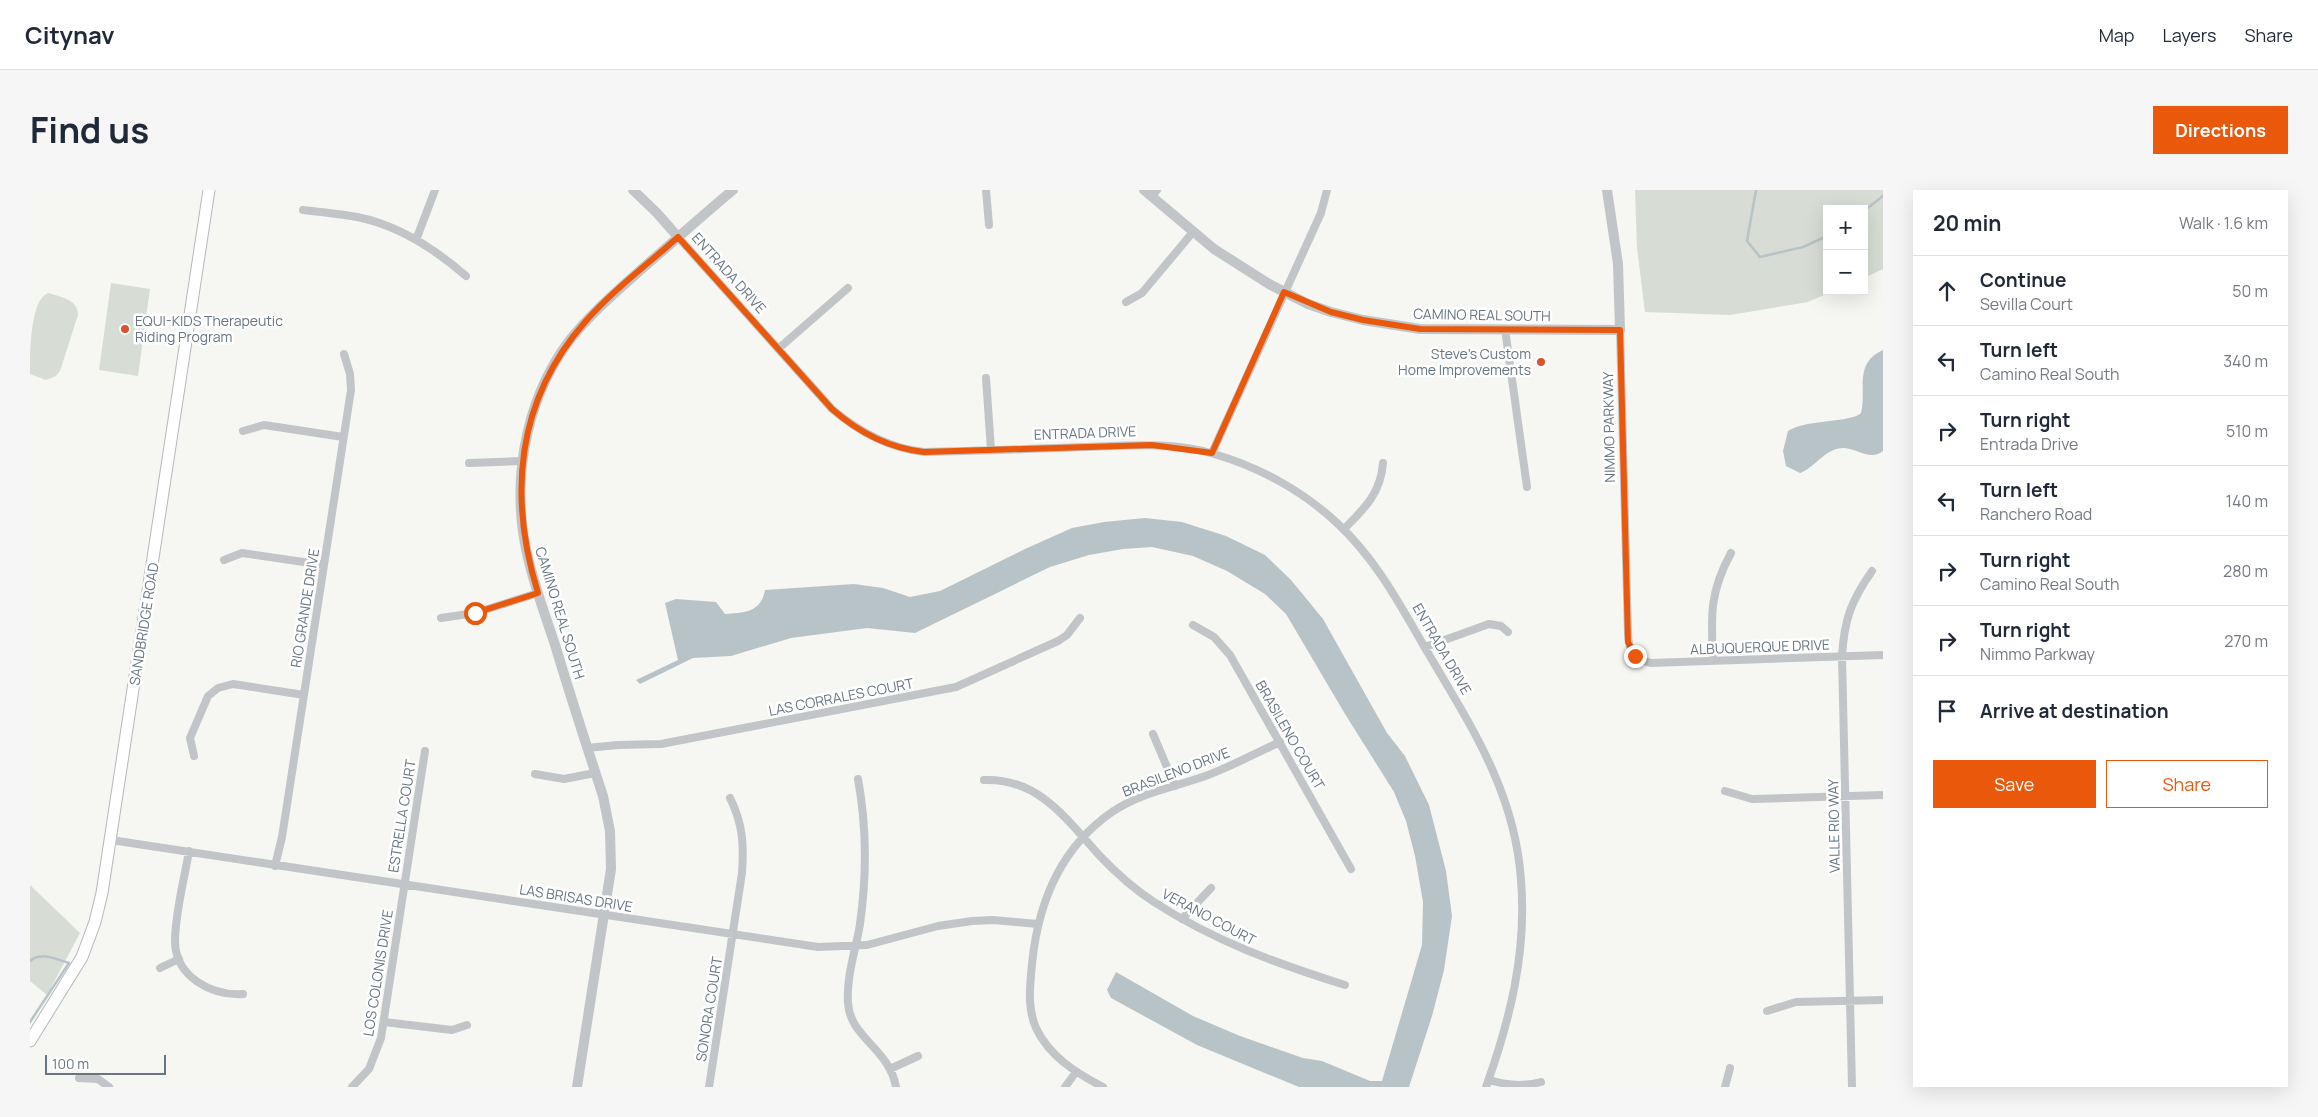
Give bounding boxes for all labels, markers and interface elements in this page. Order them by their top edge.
text: Citynav [25,18,115,51]
text: Map [2099,23,2134,47]
text: Layers [2162,23,2216,47]
text: Share [2244,23,2293,47]
text: Find us [30,106,149,154]
button: Directions [2153,106,2288,154]
map controls [1823,205,1868,295]
button: + [1823,205,1868,250]
text: 20 min [1933,209,2001,237]
text: Walk · 1.6 km [2179,212,2268,234]
street label: ENTRADA DRIVE [688,228,771,317]
button: − [1823,250,1868,295]
text: Continue [1980,267,2066,293]
icon: ahead [1933,277,1961,305]
text: 50 m [2232,280,2268,302]
text: Sevilla Court [1980,293,2073,315]
street label: CAMINO REAL SOUTH [1413,304,1551,325]
place label: EQUI-KIDS Therapeutic Riding Program [135,311,283,346]
marker: EQUI-KIDS Therapeutic Riding Program [119,323,131,335]
text: Turn left [1980,337,2058,363]
place label: Steve's Custom Home Improvements [1398,344,1531,379]
icon: left [1933,347,1961,375]
text: 340 m [2223,350,2268,372]
marker: Steve's Custom Home Improvements [1535,356,1547,368]
text: Camino Real South [1980,363,2120,385]
street label: NIMMO PARKWAY [1598,371,1619,483]
text: Turn right [1980,407,2070,433]
icon: right [1933,417,1961,445]
text: 510 m [2226,420,2268,442]
street label: ENTRADA DRIVE [1034,421,1136,444]
text: Entrada Drive [1980,433,2078,455]
text: Turn left [1980,477,2058,503]
icon: left [1933,487,1961,515]
text: 140 m [2226,490,2268,512]
text: Ranchero Road [1980,503,2092,525]
street label: CAMINO REAL SOUTH [531,544,590,681]
street label: RIO GRANDE DRIVE [286,547,323,669]
text: Turn right [1980,547,2070,573]
icon: right [1933,557,1961,585]
text: 280 m [2223,560,2268,582]
street label: SANDBRIDGE ROAD [124,561,163,687]
text: Camino Real South [1980,573,2120,595]
street label: ENTRADA DRIVE [1409,600,1476,698]
route start [464,602,487,625]
text: Turn right [1980,617,2070,643]
icon: right [1933,627,1961,655]
text: 270 m [2224,630,2268,652]
street label: ALBUQUERQUE DRIVE [1690,635,1830,658]
text: Nimmo Parkway [1980,643,2095,665]
route end [1624,645,1647,668]
street label: LAS CORRALES COURT [767,673,916,720]
street label: BRASILENO COURT [1252,677,1330,793]
icon: arrive [1933,697,1961,725]
text: Arrive at destination [1980,698,2169,724]
street label: BRASILENO DRIVE [1119,742,1232,801]
street label: ESTRELLA COURT [383,757,420,874]
button: Save [1933,760,2096,808]
button: Share [2106,760,2268,808]
street label: VALLE RIO WAY [1823,778,1844,873]
street label: LAS BRISAS DRIVE [518,879,634,916]
street label: VERANO COURT [1159,884,1260,950]
street label: LOS COLONIS DRIVE [358,908,397,1038]
street label: SONORA COURT [691,954,726,1063]
scale bar [45,1052,166,1075]
text: 100 m [52,1054,89,1073]

